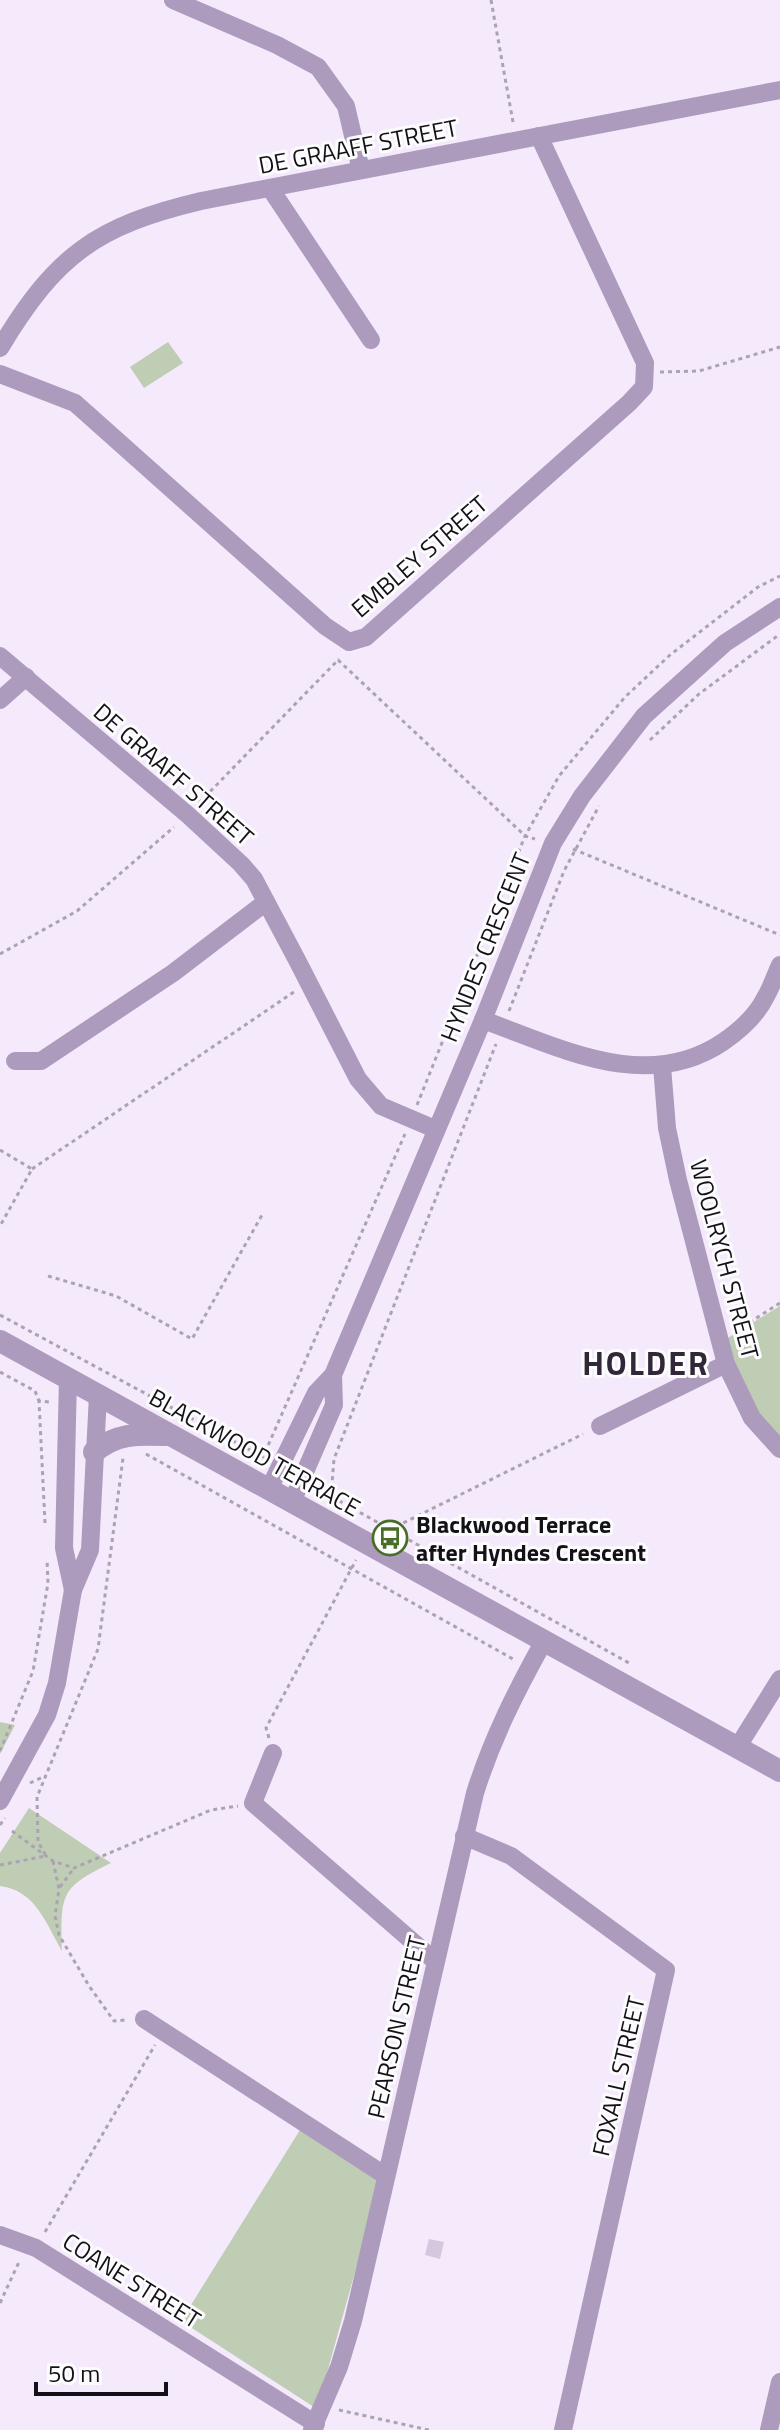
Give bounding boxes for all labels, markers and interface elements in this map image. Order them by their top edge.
street label: DE GRAAFF STREET [255,109,461,183]
street label: EMBLEY STREET [343,486,496,626]
street label: DE GRAAFF STREET [86,694,262,854]
street label: HYNDES CRESCENT [431,846,540,1047]
street label: WOOLRYCH STREET [681,1155,769,1363]
district label: HOLDER [582,1339,710,1387]
street label: BLACKWOOD TERRACE [143,1379,367,1525]
place label: Blackwood Terrace after Hyndes Crescent [416,1506,646,1570]
bus stop icon: Blackwood Terrace after Hyndes Crescent [371,1519,409,1557]
street label: PEARSON STREET [357,1932,435,2122]
street label: FOXALL STREET [582,1992,654,2160]
street label: COANE STREET [56,2223,208,2337]
scale bar [36,2346,166,2396]
text: 50 m [48,2355,100,2391]

